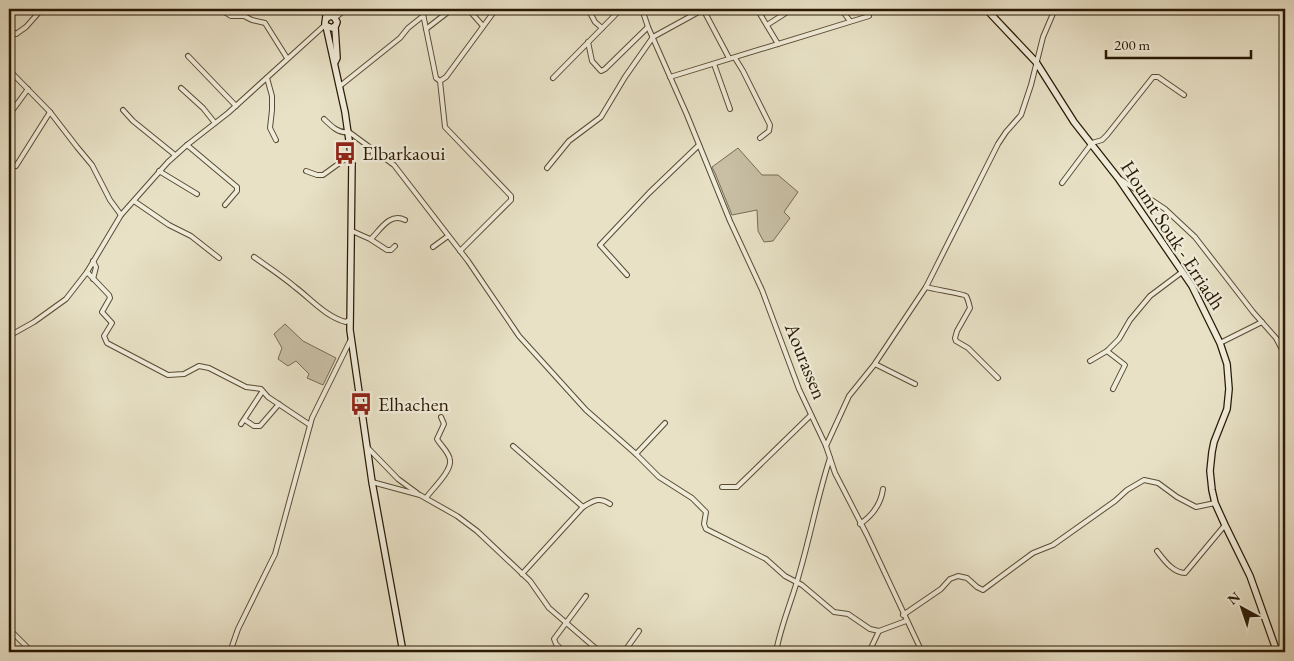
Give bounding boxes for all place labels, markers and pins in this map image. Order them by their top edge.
bus stop icon: Elbarkaoui [332,140,358,166]
place label: Elbarkaoui [362,140,445,166]
bus stop icon: Elhachen [348,391,374,417]
place label: Elhachen [378,391,450,417]

